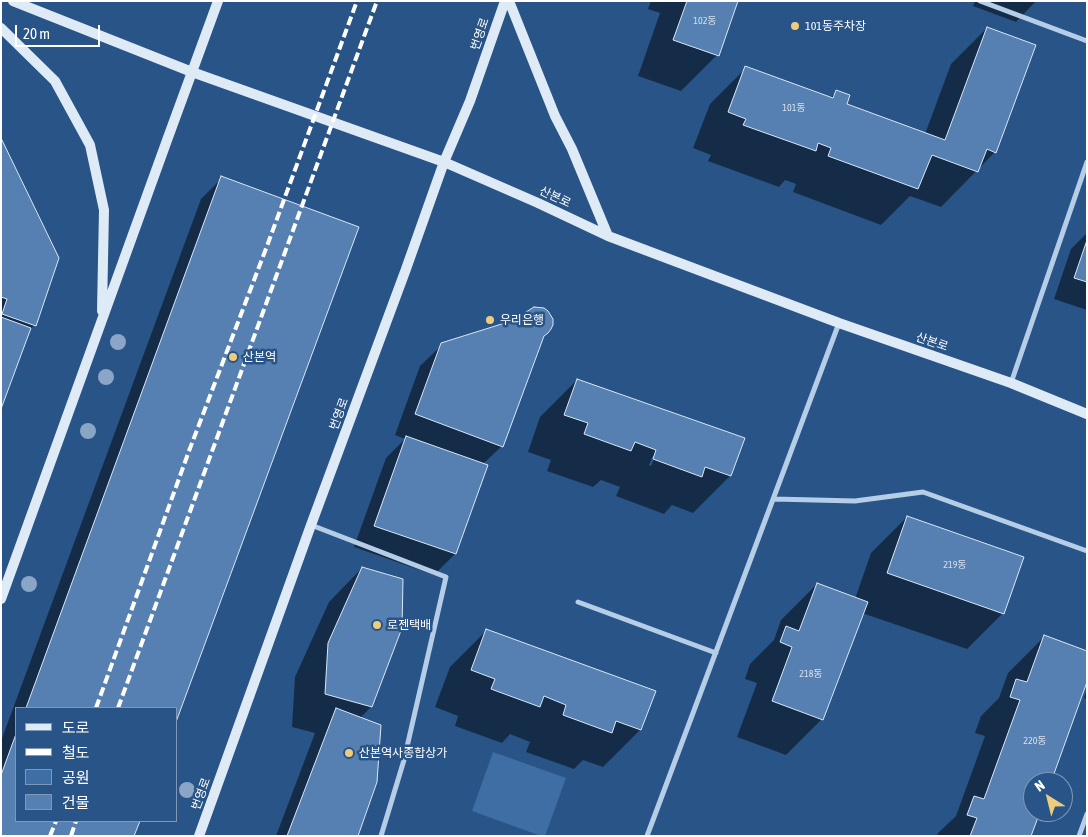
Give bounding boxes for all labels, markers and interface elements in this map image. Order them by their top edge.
scale bar [18,15,102,47]
house number: 102동 [693,15,717,27]
street label: 번영로 [468,16,492,52]
place label: 101동주차장 [805,19,866,33]
marker: 101동주차장 [789,20,801,32]
text: 20 m [23,25,50,42]
house number: 101동 [782,102,806,114]
street label: 산본로 [537,183,573,211]
place label: 우리은행 [500,313,544,327]
marker: 우리은행 [484,314,496,326]
street label: 산본로 [914,330,950,354]
place label: 산본역 [243,350,276,364]
marker: 산본역 [227,351,239,363]
street label: 번영로 [327,396,351,432]
house number: 219동 [943,559,967,571]
place label: 로젠택배 [387,618,431,632]
marker: 로젠택배 [371,619,383,631]
house number: 218동 [799,668,823,680]
legend [15,707,178,822]
text: 도로 [62,719,90,736]
house number: 220동 [1023,735,1047,747]
text: 철도 [62,744,90,761]
place label: 산본역사종합상가 [359,746,447,760]
marker: 산본역사종합상가 [343,747,355,759]
text: 공원 [62,769,90,786]
north arrow [1023,772,1073,822]
street label: 번영로 [189,776,213,812]
text: N [1032,777,1048,795]
text: 건물 [62,794,90,811]

